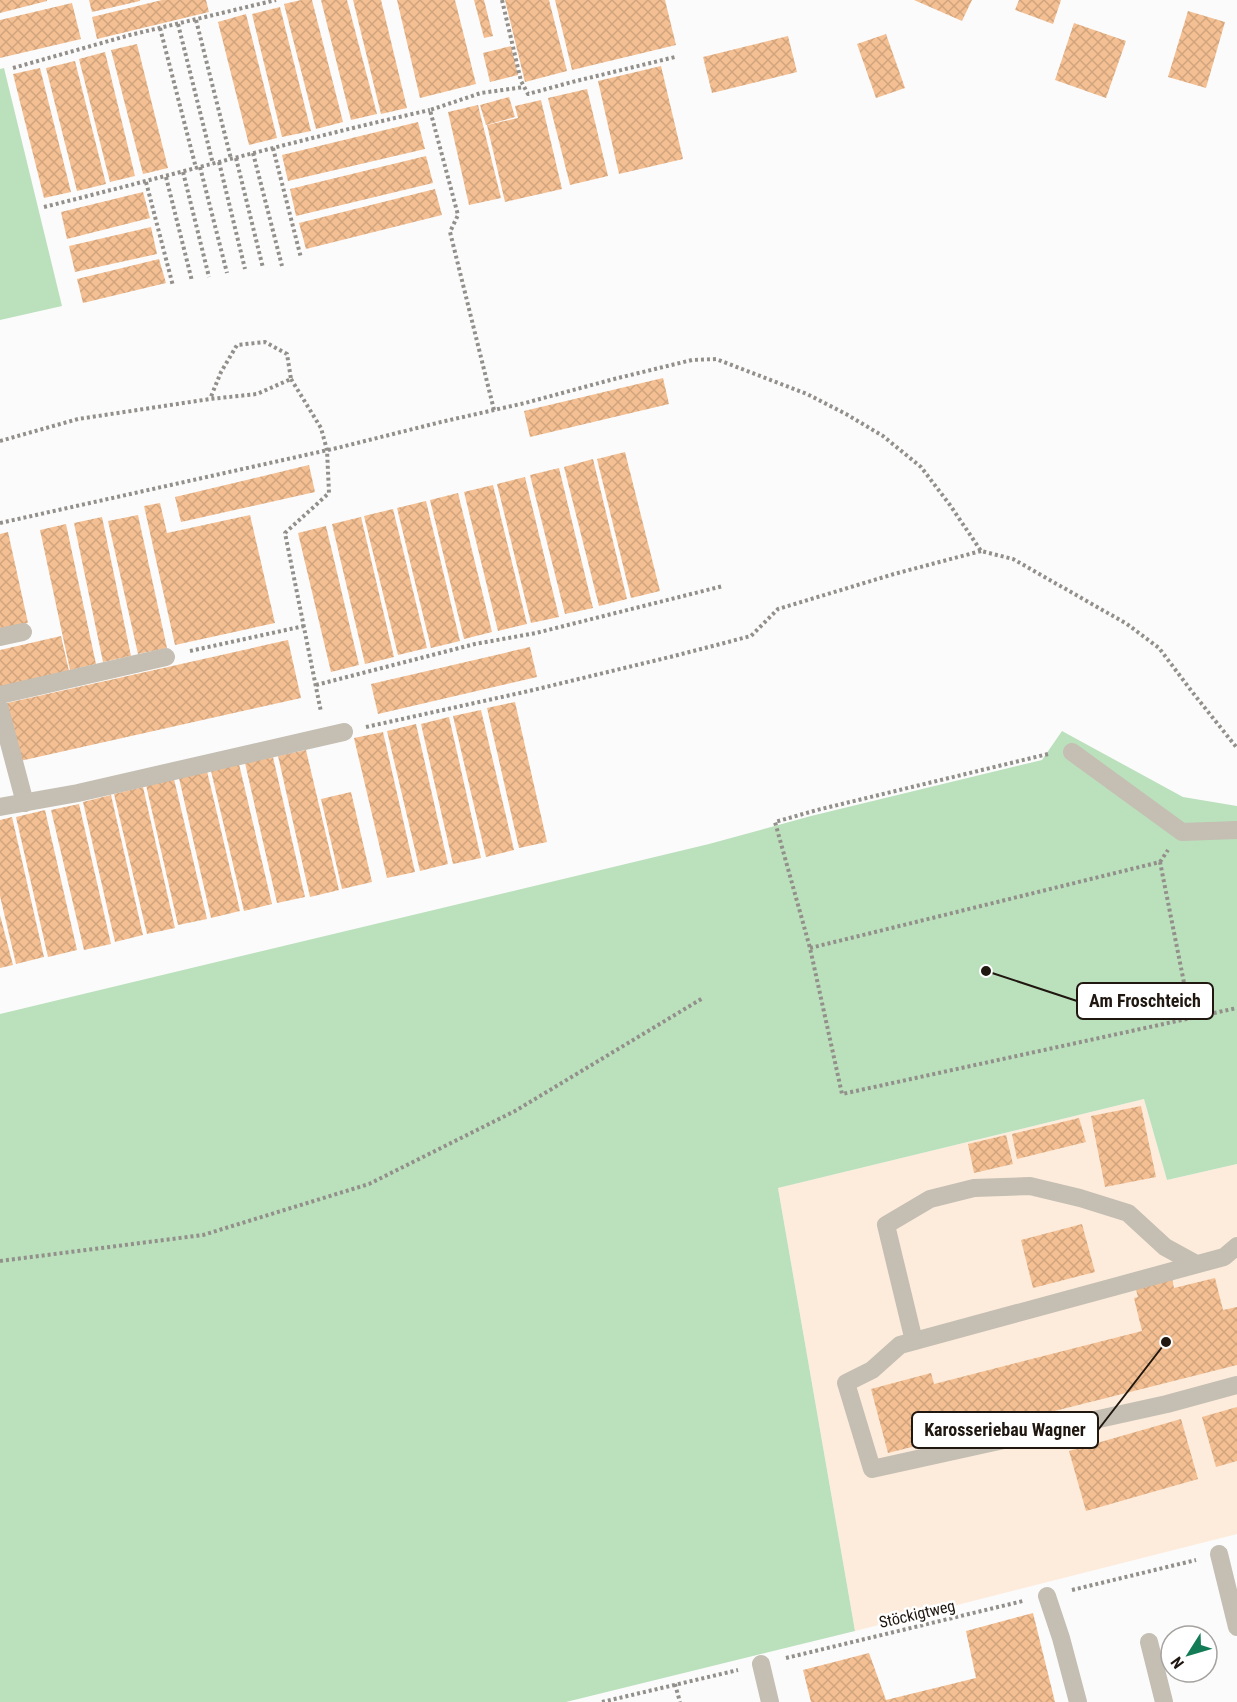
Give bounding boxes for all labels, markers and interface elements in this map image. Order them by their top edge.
callout: Am Froschteich [1077,983,1213,1019]
text: Am Froschteich [1089,990,1201,1011]
callout: Karosseriebau Wagner [912,1412,1098,1448]
text: Karosseriebau Wagner [924,1419,1086,1440]
street label: Stöckigtweg [877,1596,957,1632]
north arrow [1159,1624,1219,1684]
text: N [1167,1653,1188,1672]

